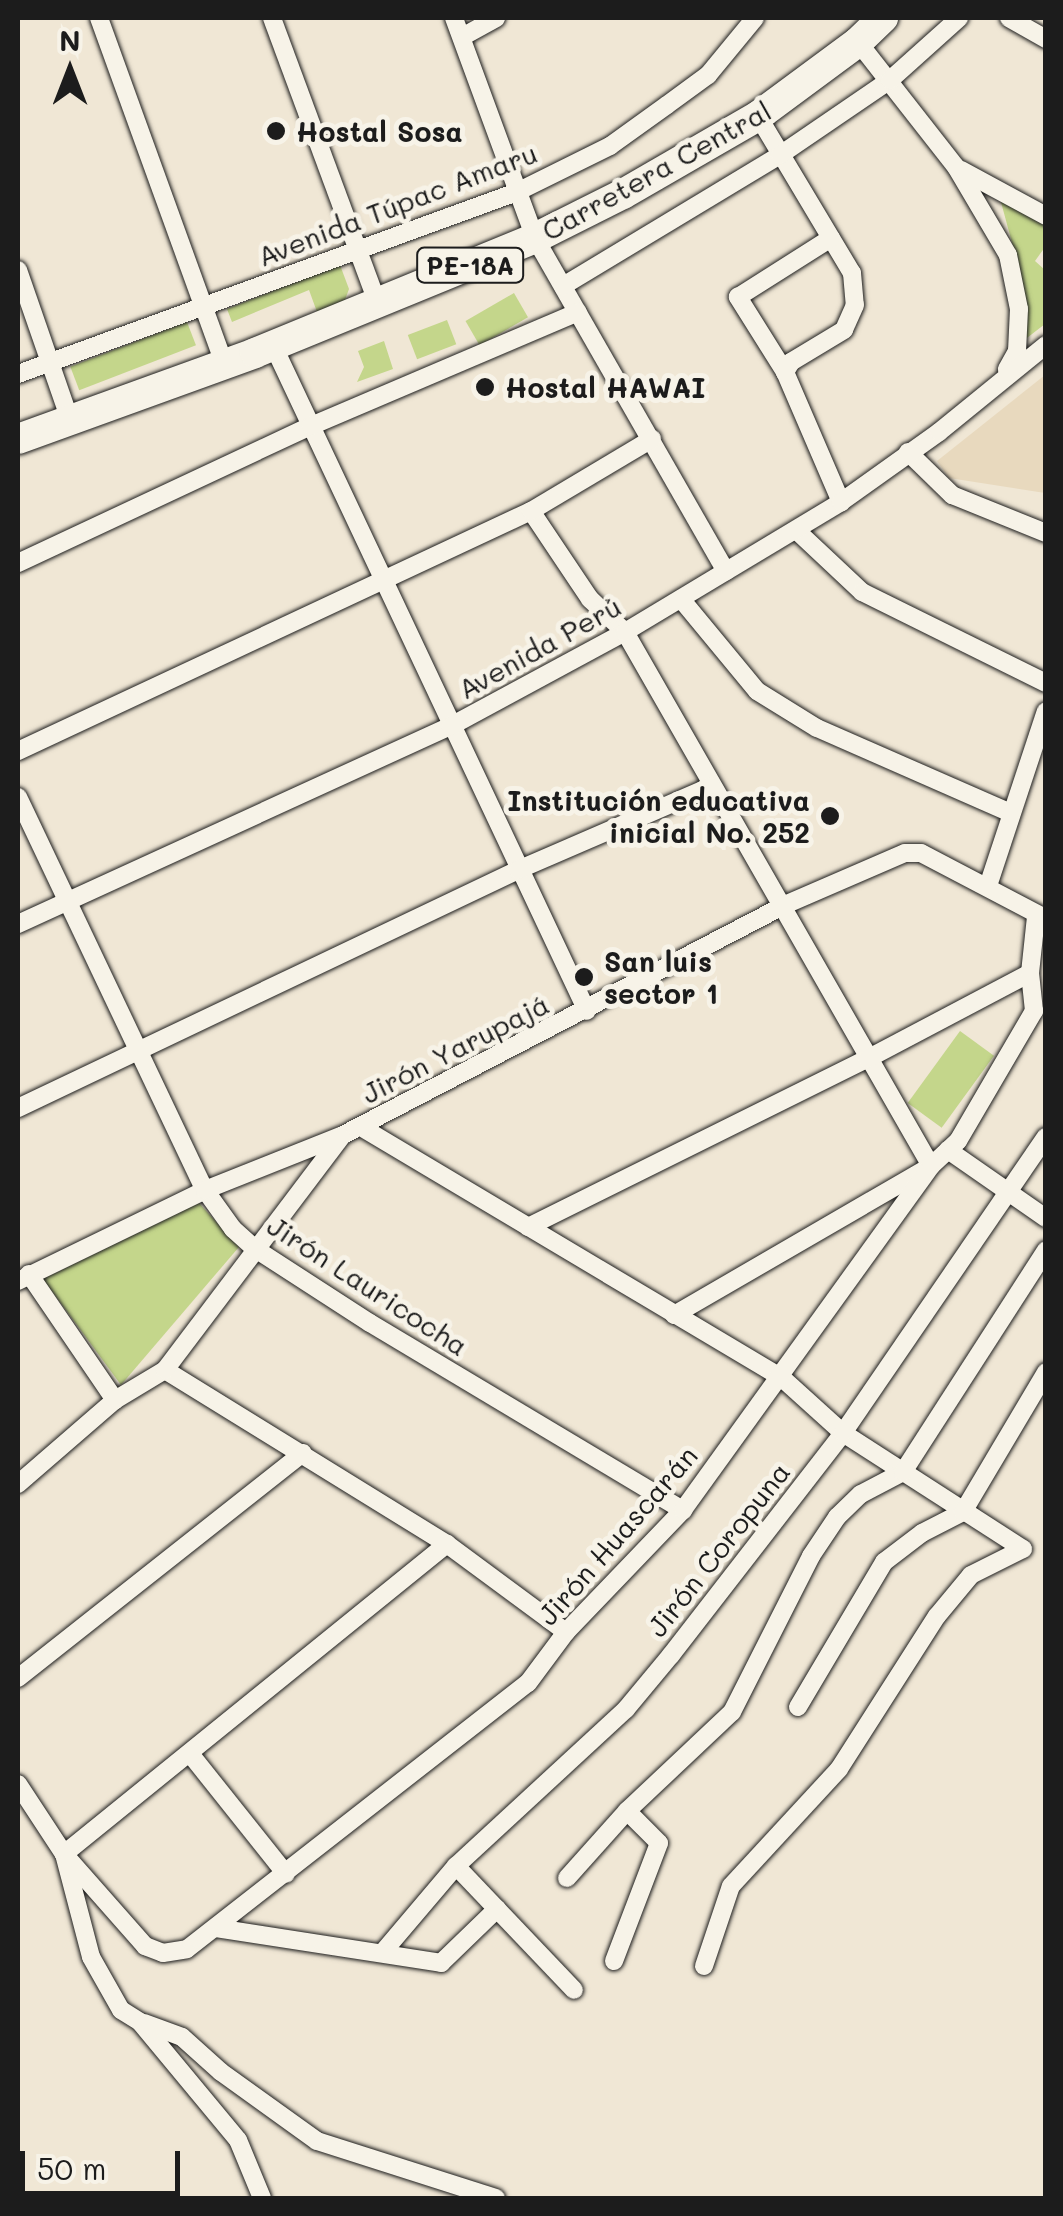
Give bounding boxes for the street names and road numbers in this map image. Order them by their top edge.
street label: Carretera Central [536,93,776,247]
street label: Avenida Túpac Amaru [253,135,541,273]
road number: PE-18A [415,245,525,285]
street label: Avenida Perú [452,588,626,706]
street label: Jirón Yarupajá [356,986,554,1110]
street label: Jirón Lauricocha [262,1208,474,1362]
street label: Jirón Huascarán [530,1439,704,1631]
street label: Jirón Coropuna [640,1455,796,1643]

